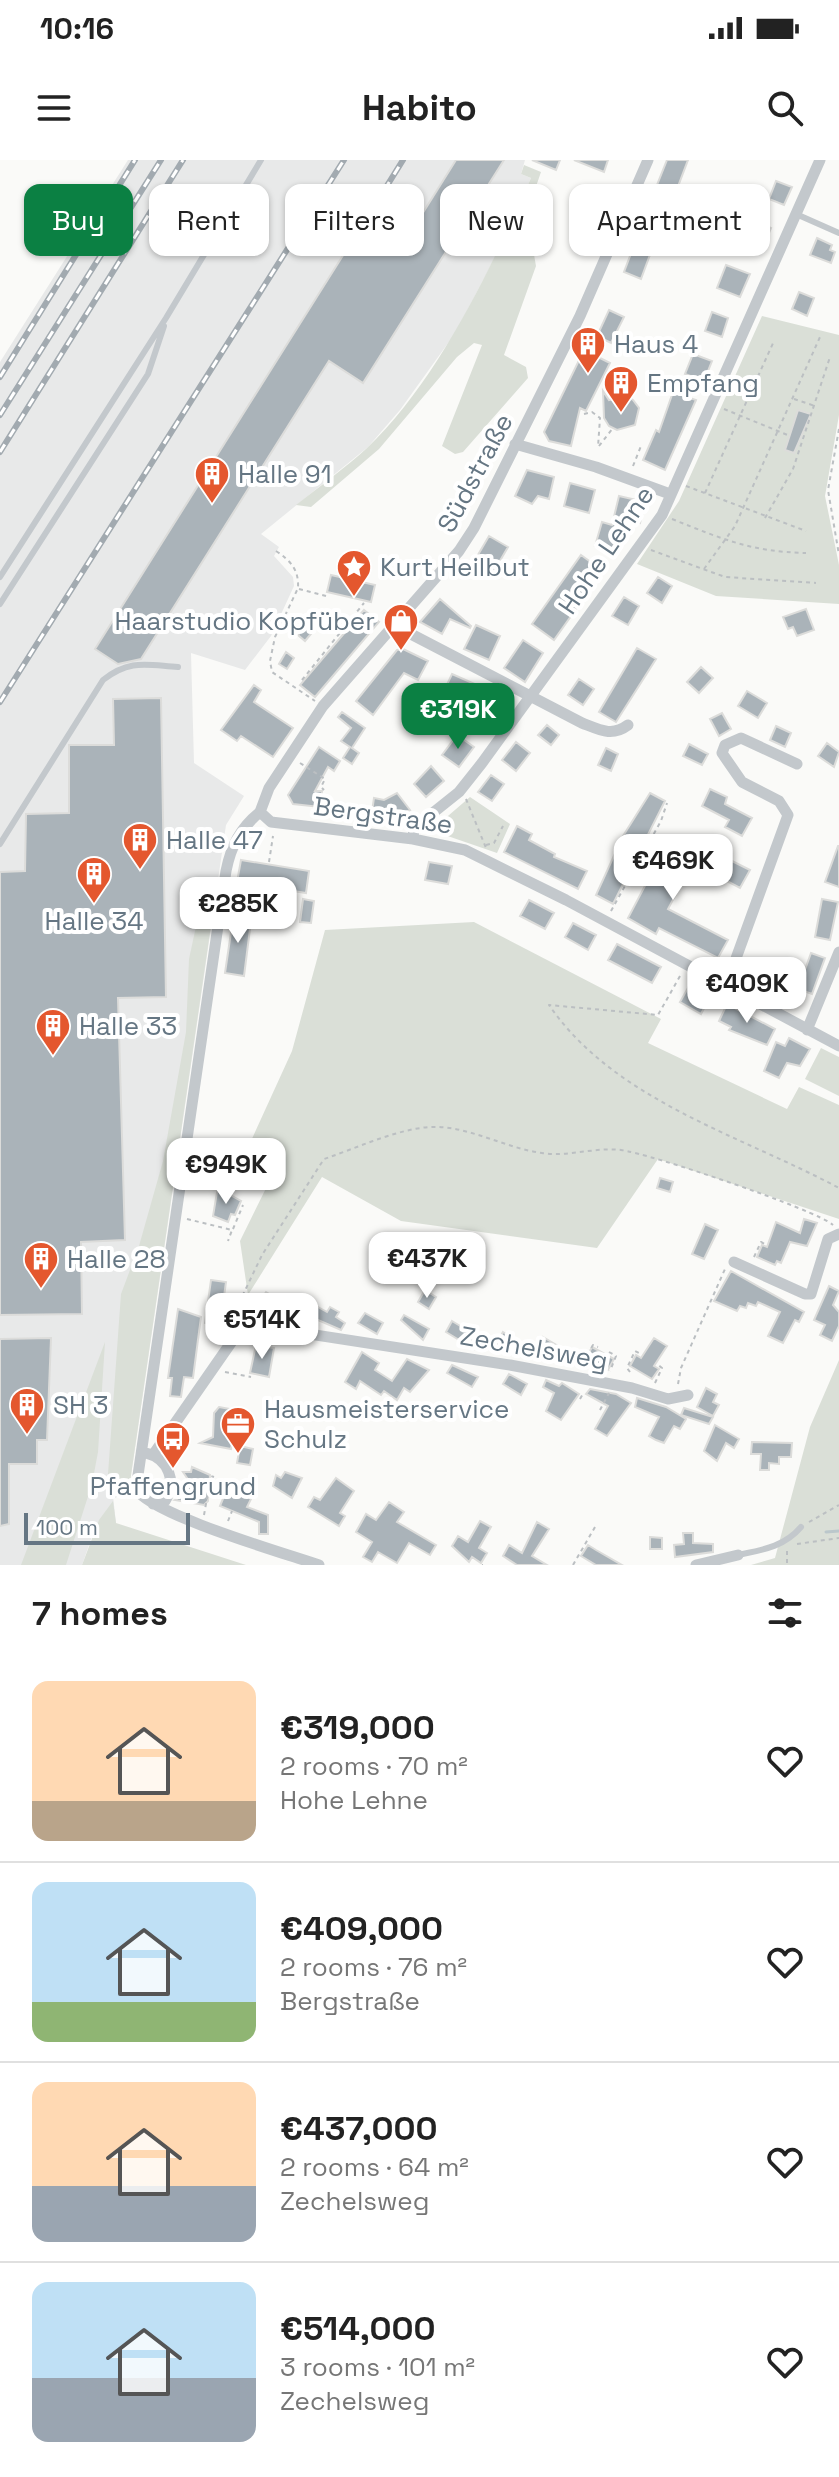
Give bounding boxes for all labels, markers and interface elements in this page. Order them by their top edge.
text: 10:16 [40,9,114,48]
text: Habito [362,85,477,131]
icon: menu [32,86,76,130]
icon: search [763,86,807,130]
chip: Buy [24,184,133,256]
chip: Rent [149,184,269,256]
chip: Filters [285,184,424,256]
chip: New [440,184,553,256]
chip: Apartment [569,184,770,256]
building icon: Haus 4 [569,325,607,375]
place label: Haus 4 [614,327,698,361]
building icon: Empfang [602,364,640,414]
place label: Empfang [647,366,759,400]
street label: Südstraße [429,408,521,538]
building icon: Halle 91 [193,455,231,505]
place label: Halle 91 [238,457,332,491]
street label: Hohe Lehne [551,479,661,621]
place icon: Kurt Heilbut [335,548,373,598]
place label: Kurt Heilbut [380,550,530,584]
shop icon: Haarstudio Kopfüber [382,602,420,652]
place label: Haarstudio Kopfüber [114,604,375,638]
pin: €319K [402,683,514,751]
text: €319K [419,692,497,726]
street label: Bergstraße [311,788,455,842]
building icon: Halle 47 [121,821,159,871]
place label: Halle 47 [166,823,263,857]
pin: €469K [617,834,729,902]
text: €469K [632,843,714,877]
building icon: Halle 34 [75,855,113,905]
pin: €285K [182,877,294,945]
text: €285K [198,886,278,920]
place label: Halle 34 [45,904,143,938]
pin: €409K [691,957,803,1025]
text: €409K [705,966,789,1000]
building icon: Halle 33 [34,1007,72,1057]
place label: Halle 33 [79,1009,177,1043]
pin: €949K [170,1138,282,1206]
text: €949K [185,1147,267,1181]
pin: €437K [371,1232,483,1300]
building icon: Halle 28 [22,1240,60,1290]
text: €437K [387,1241,467,1275]
place label: Halle 28 [67,1242,166,1276]
pin: €514K [206,1293,318,1361]
text: €514K [223,1302,301,1336]
street label: Zechelsweg [457,1318,611,1378]
building icon: SH 3 [8,1386,46,1436]
place label: SH 3 [53,1388,108,1422]
place label: Hausmeisterservice Schulz [264,1392,509,1456]
office icon: Hausmeisterservice Schulz [219,1405,257,1455]
bus stop icon: Pfaffengrund [154,1420,192,1470]
place label: Pfaffengrund [90,1469,256,1503]
scale bar [24,1509,190,1545]
text: 100 m [36,1513,98,1541]
icon: filters [763,1591,807,1635]
text: 7 homes [32,1592,168,1635]
text: €319,000 [280,1706,435,1749]
icon: home [96,1713,192,1809]
icon: heart [763,1739,807,1783]
text: 2 rooms · 70 m² [280,1749,468,1783]
text: Hohe Lehne [280,1783,428,1817]
text: €409,000 [280,1907,443,1950]
icon: home [96,1914,192,2010]
icon: heart [763,1940,807,1984]
text: 2 rooms · 76 m² [280,1950,467,1984]
text: Bergstraße [280,1984,420,2018]
text: €437,000 [280,2107,438,2150]
icon: home [96,2114,192,2210]
icon: heart [763,2140,807,2184]
text: 2 rooms · 64 m² [280,2150,469,2184]
text: Zechelsweg [280,2184,429,2218]
text: €514,000 [280,2307,436,2350]
icon: home [96,2314,192,2410]
icon: heart [763,2340,807,2384]
text: 3 rooms · 101 m² [280,2350,475,2384]
text: Zechelsweg [280,2384,429,2418]

